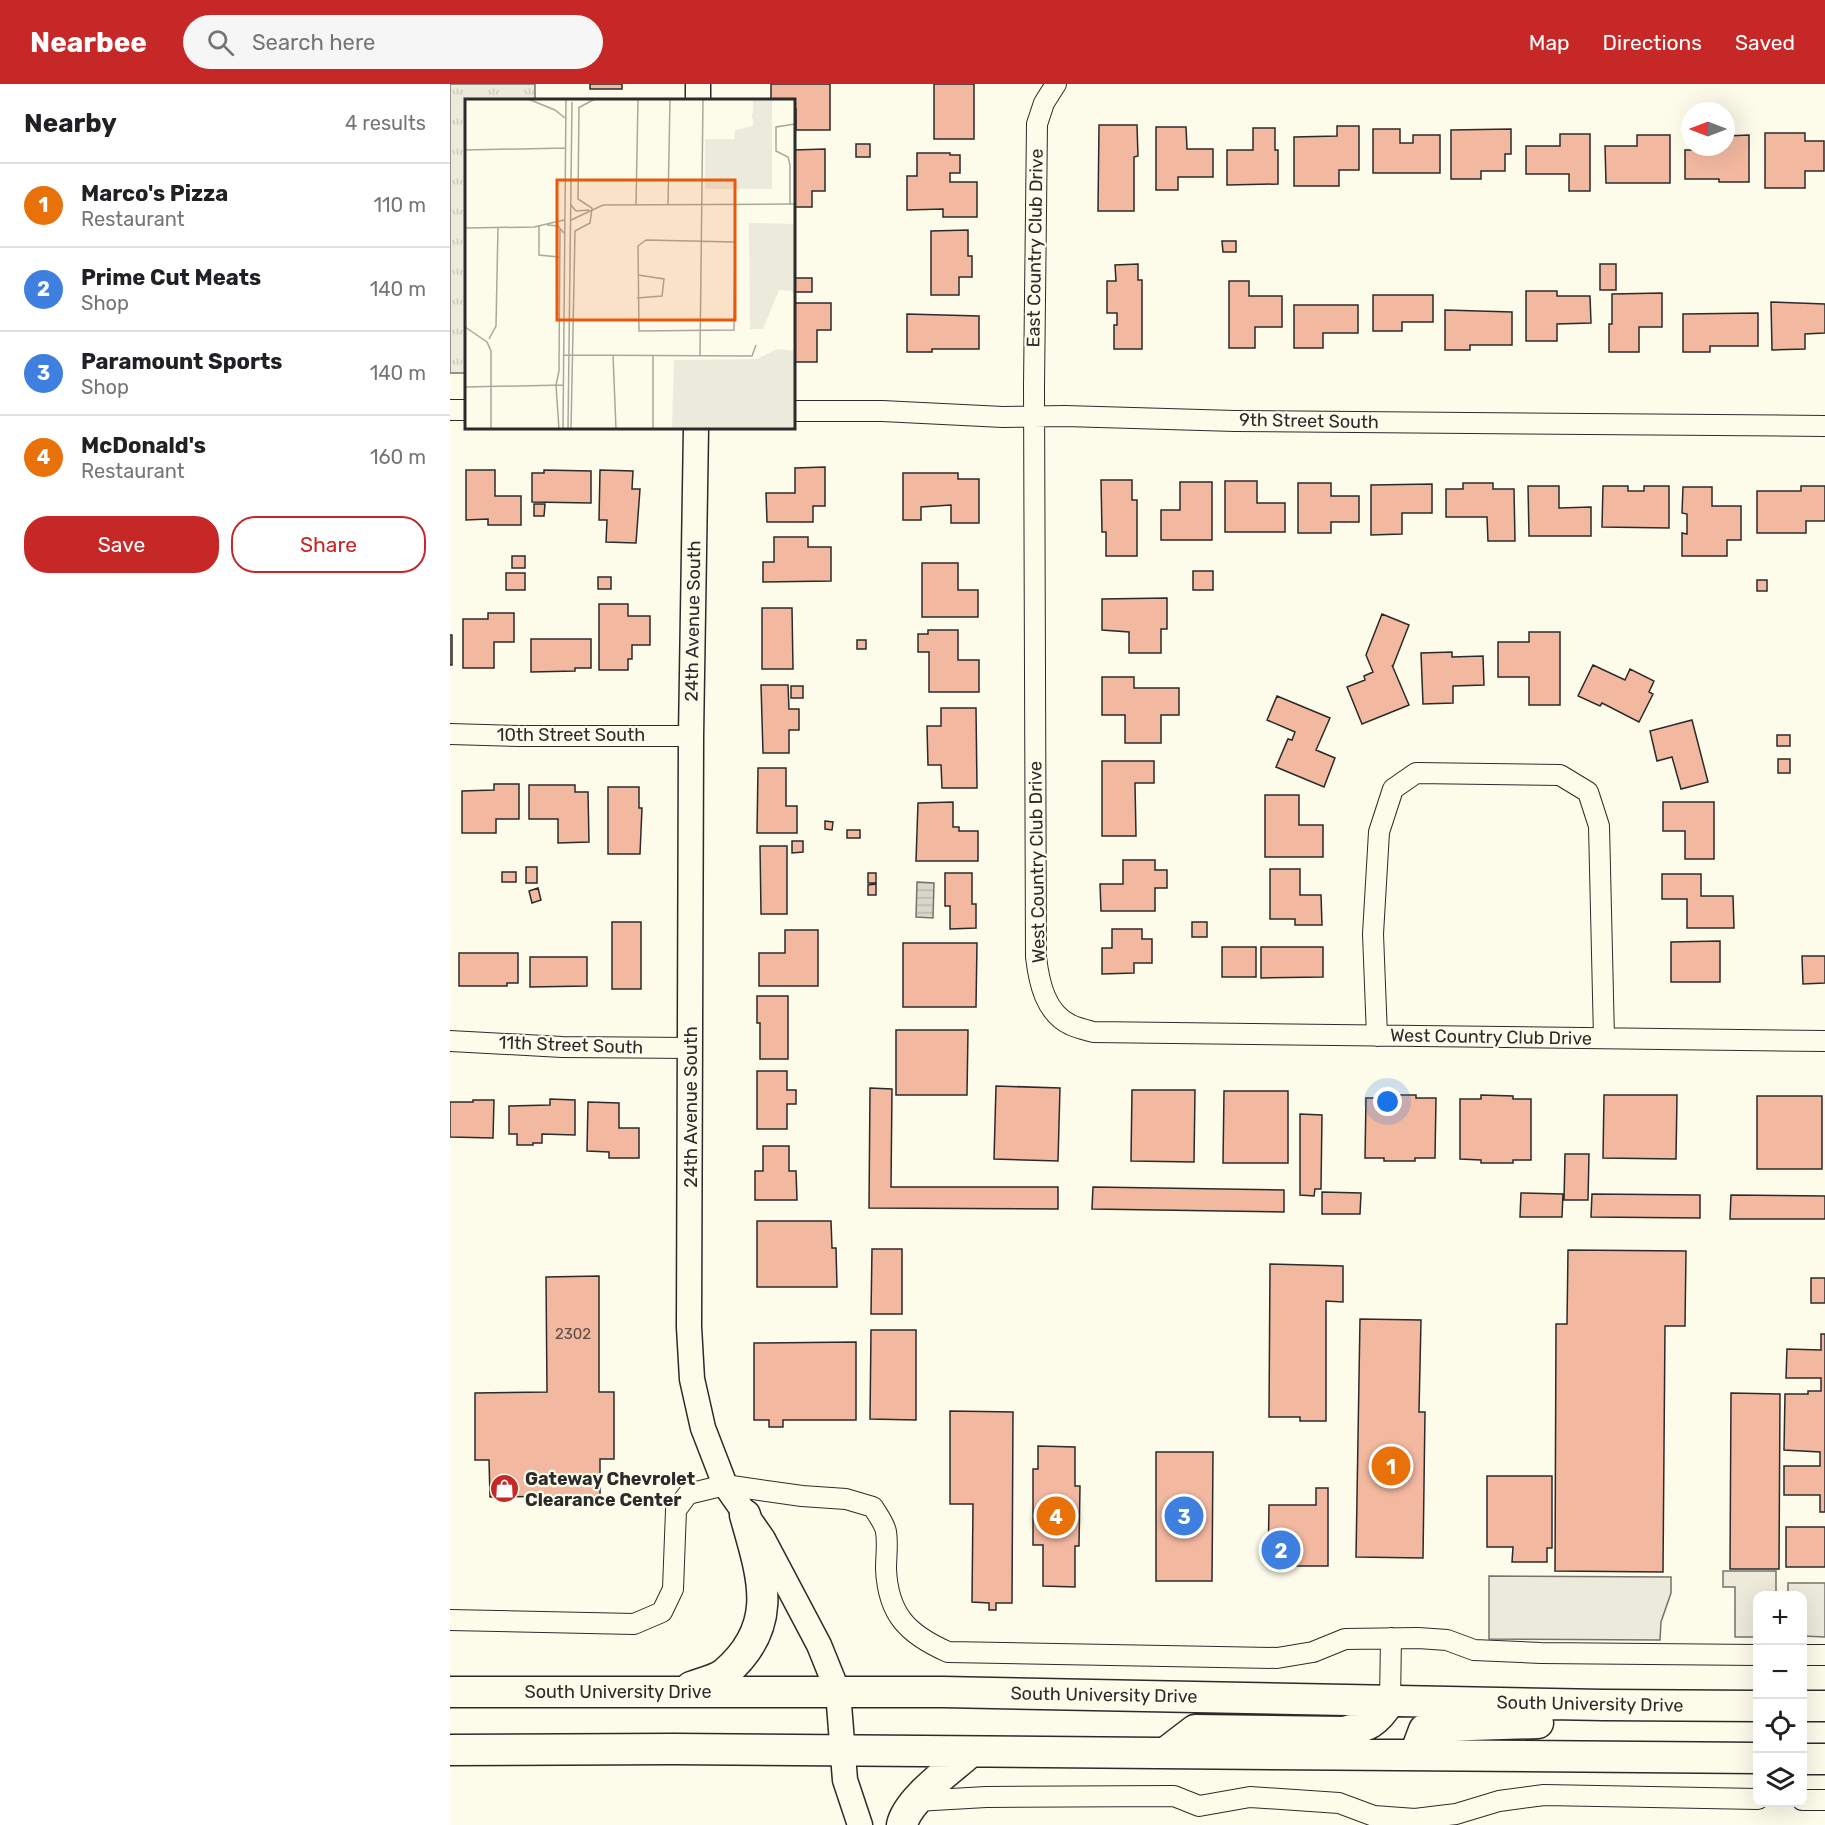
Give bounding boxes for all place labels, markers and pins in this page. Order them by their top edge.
pin: 1 [1372,1444,1410,1488]
place label: Gateway Chevrolet Clearance Center [525,1468,695,1511]
shop icon: Gateway Chevrolet Clearance Center [488,1473,520,1505]
pin: 4 [1036,1494,1076,1538]
pin: 3 [1164,1494,1204,1538]
pin: 2 [1262,1528,1300,1572]

